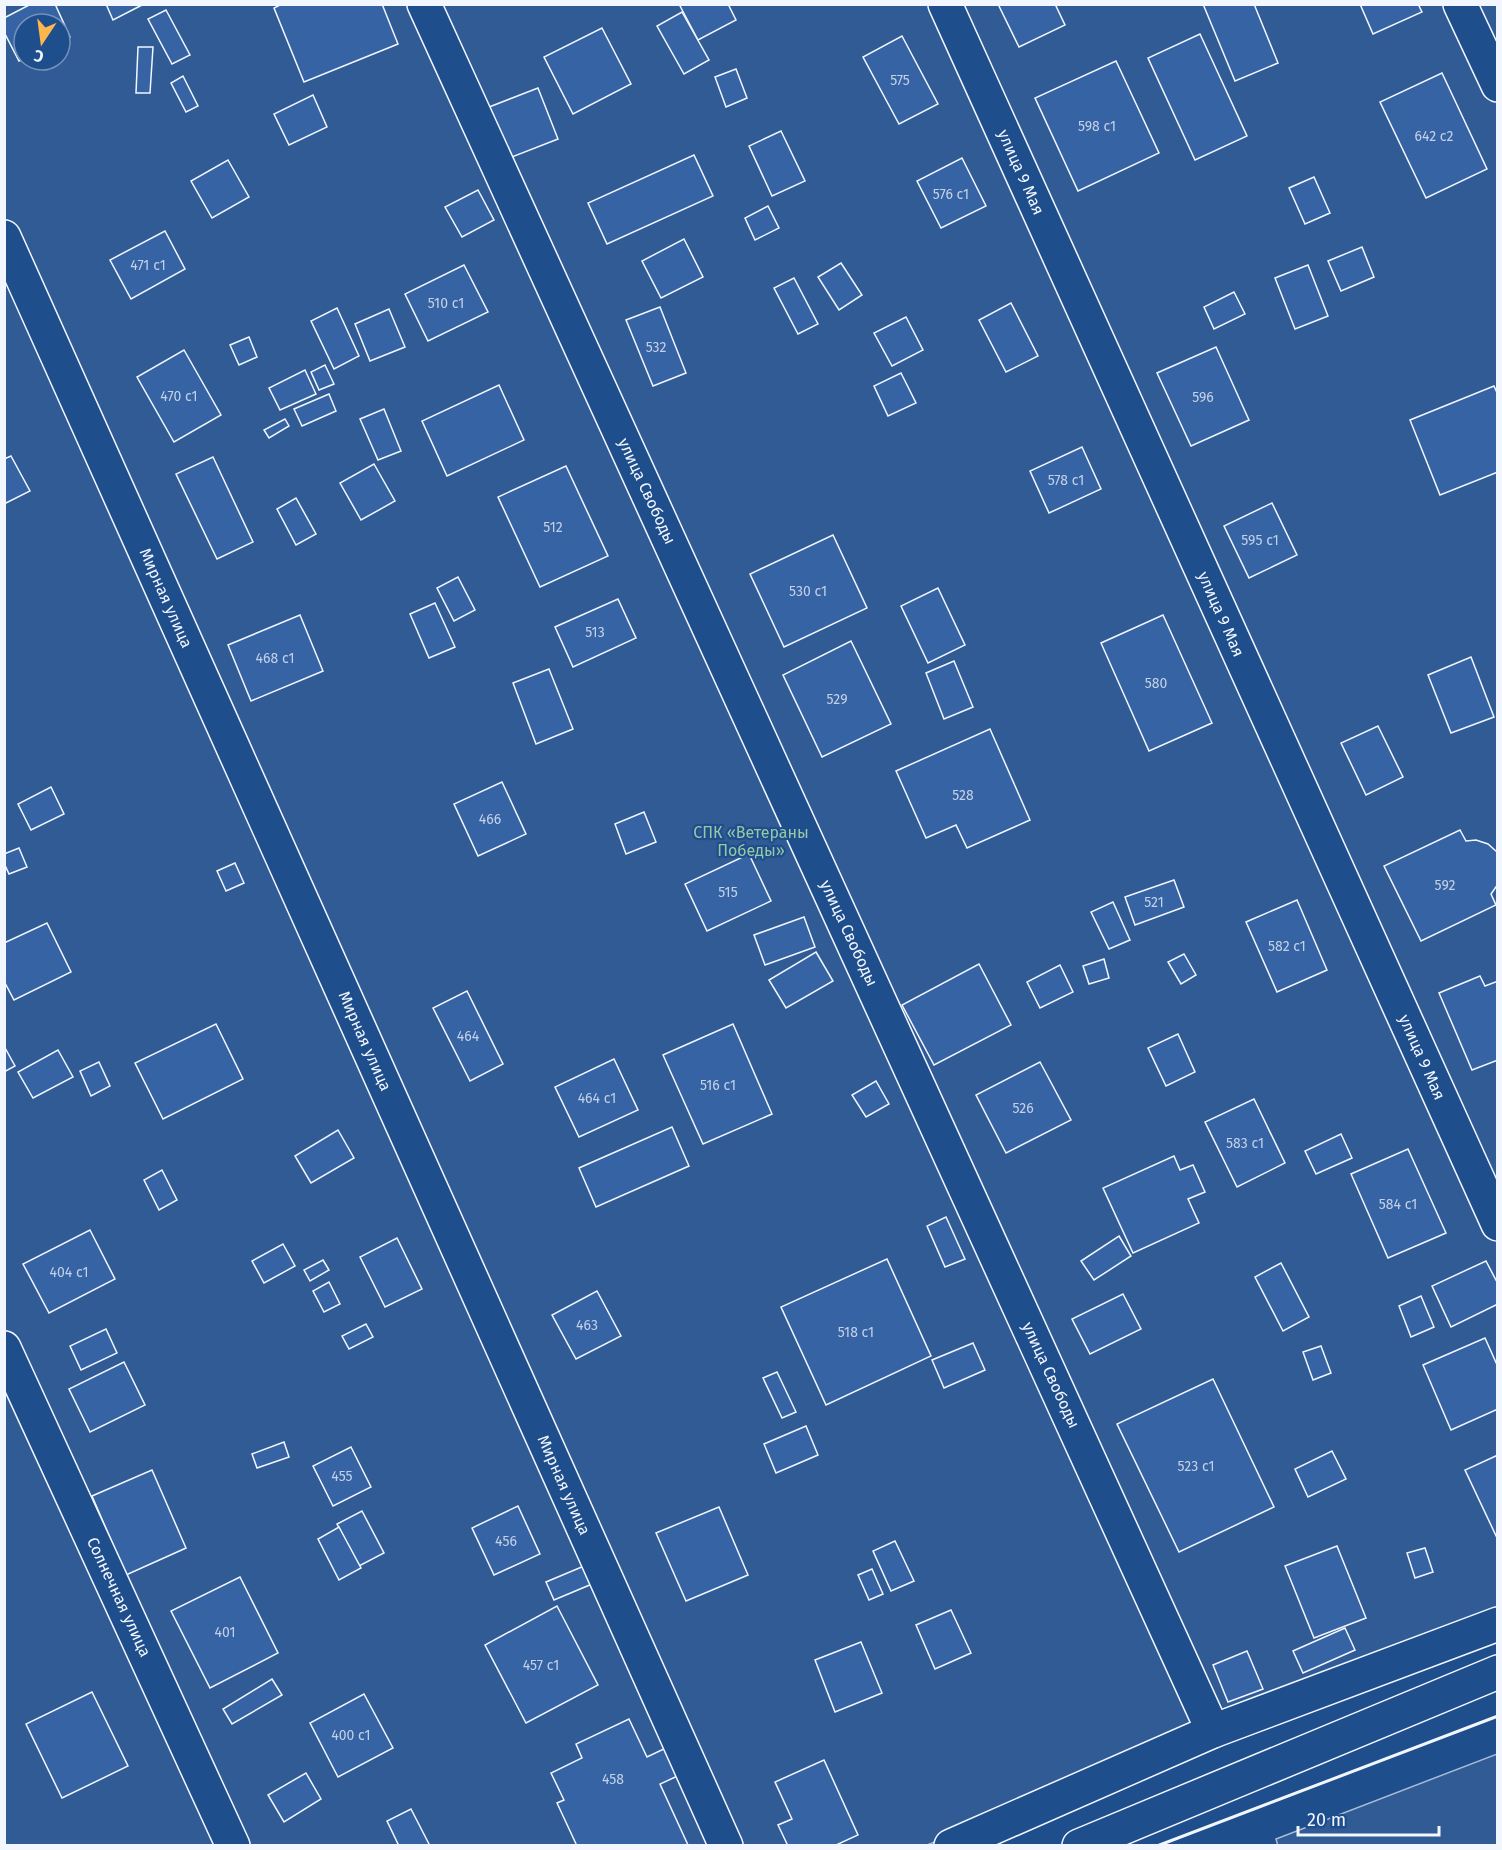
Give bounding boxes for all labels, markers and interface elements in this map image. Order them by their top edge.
north arrow [12,12,72,72]
text: С [31,46,45,66]
house number: 575 [890,72,910,89]
house number: 598 с1 [1078,118,1116,135]
street label: улица 9 Мая [994,126,1048,218]
house number: 642 с2 [1415,128,1454,145]
house number: 576 с1 [933,186,969,203]
house number: 471 с1 [130,257,166,274]
house number: 510 с1 [428,295,464,312]
house number: 532 [646,339,666,356]
house number: 470 с1 [160,388,198,405]
house number: 596 [1192,389,1214,406]
street label: улица Свободы [614,435,680,547]
house number: 578 с1 [1048,472,1084,489]
house number: 512 [543,519,563,536]
house number: 595 с1 [1241,532,1279,549]
street label: Мирная улица [135,545,197,651]
street label: улица 9 Мая [1194,568,1248,660]
house number: 530 с1 [789,583,827,600]
house number: 513 [585,624,605,641]
house number: 468 с1 [256,650,294,667]
house number: 580 [1145,675,1167,692]
house number: 529 [827,691,848,708]
house number: 528 [952,787,974,804]
house number: 466 [479,811,501,828]
park label: СПК «Ветераны Победы» [693,823,809,860]
street label: улица Свободы [816,877,882,989]
house number: 592 [1435,877,1455,894]
house number: 515 [718,884,738,901]
house number: 521 [1144,894,1164,911]
house number: 582 с1 [1268,938,1306,955]
street label: Мирная улица [334,988,396,1094]
street label: улица 9 Мая [1395,1011,1449,1103]
house number: 464 [457,1028,480,1045]
house number: 516 с1 [700,1077,736,1094]
house number: 464 с1 [578,1090,616,1107]
house number: 526 [1012,1100,1034,1117]
house number: 583 с1 [1226,1135,1264,1152]
house number: 584 с1 [1379,1196,1417,1213]
house number: 404 с1 [50,1264,89,1281]
house number: 463 [576,1317,598,1334]
street label: улица Свободы [1018,1319,1084,1431]
house number: 518 с1 [838,1324,874,1341]
street label: Мирная улица [533,1432,595,1538]
house number: 523 с1 [1178,1458,1214,1475]
house number: 455 [331,1468,353,1485]
house number: 456 [495,1533,517,1550]
street label: Солнечная улица [83,1534,155,1660]
house number: 401 [215,1624,235,1641]
house number: 457 с1 [523,1657,559,1674]
house number: 400 с1 [331,1727,371,1744]
house number: 458 [602,1771,624,1788]
scale bar [1298,1799,1439,1837]
text: 20 m [1307,1809,1346,1831]

